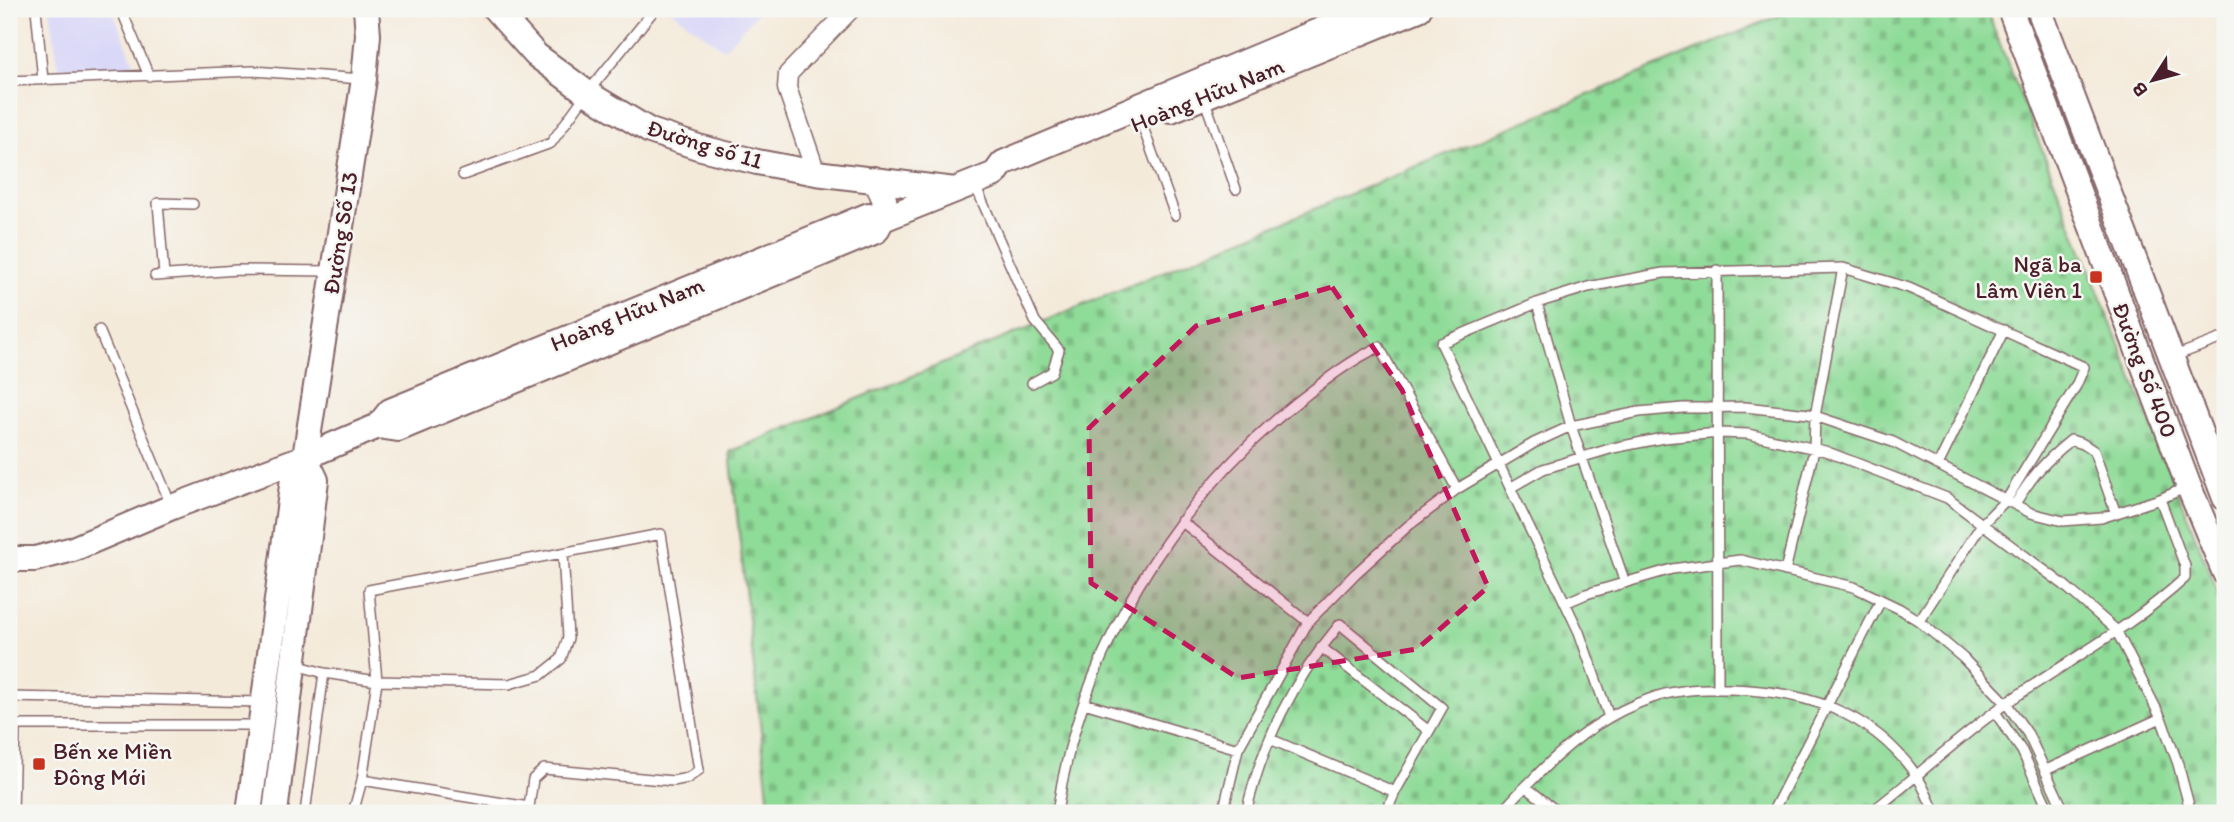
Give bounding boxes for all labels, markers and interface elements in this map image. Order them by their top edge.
north arrow [2118,46,2188,116]
street label: Hoàng Hữu Nam [1126,51,1288,139]
text: B [2127,78,2153,101]
street label: Đường số 11 [644,113,767,175]
street label: Đường Số 13 [316,170,364,296]
place label: Ngã ba Lâm Viên 1 [1975,250,2082,304]
marker: Ngã ba Lâm Viên 1 [2088,269,2104,285]
street label: Hoàng Hữu Nam [546,270,708,358]
street label: Đường Số 400 [2106,298,2184,442]
place label: Bến xe Miền Đông Mới [53,737,172,791]
marker: Bến xe Miền Đông Mới [31,756,47,772]

